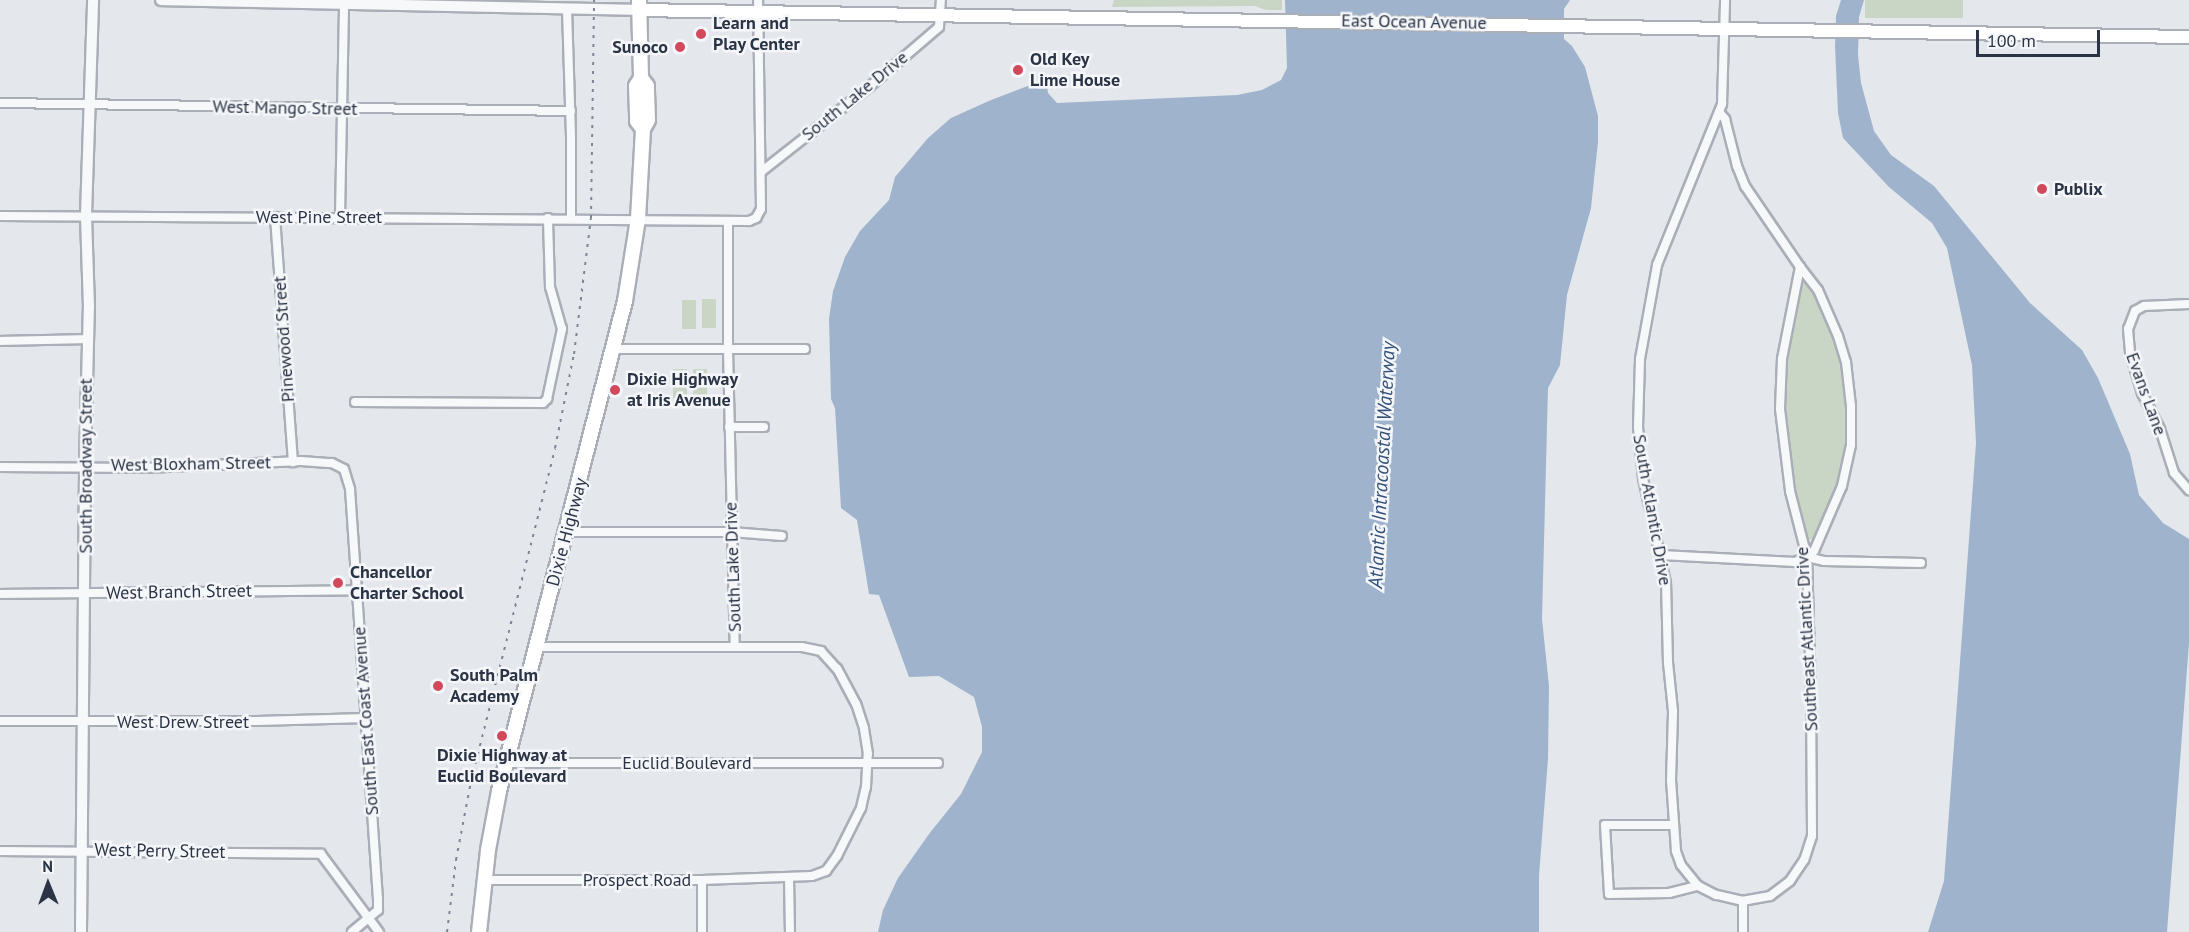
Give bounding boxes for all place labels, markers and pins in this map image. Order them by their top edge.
place label: Learn and Play Center [713,13,801,56]
marker: Learn and Play Center [694,27,708,41]
place label: Sunoco [612,36,668,58]
marker: Sunoco [673,40,687,54]
place label: Old Key Lime House [1030,49,1120,92]
marker: Old Key Lime House [1011,63,1025,77]
place label: Publix [2054,178,2103,200]
marker: Publix [2035,182,2049,196]
place label: Dixie Highway at Iris Avenue [627,369,738,412]
marker: Dixie Highway at Iris Avenue [608,383,622,397]
place label: Chancellor Charter School [350,562,464,604]
marker: Chancellor Charter School [331,576,345,590]
place label: South Palm Academy [450,665,538,708]
marker: South Palm Academy [431,679,445,693]
marker: Dixie Highway at Euclid Boulevard [495,729,509,743]
place label: Dixie Highway at Euclid Boulevard [437,745,567,788]

